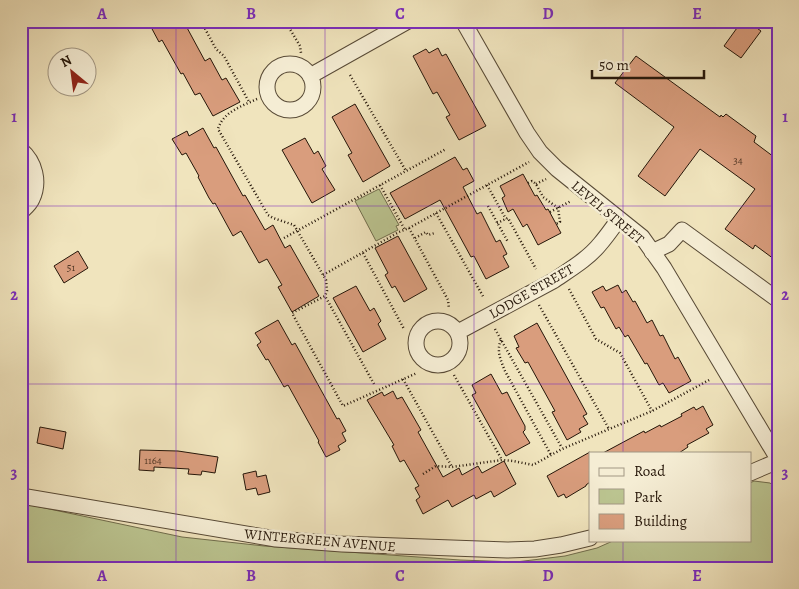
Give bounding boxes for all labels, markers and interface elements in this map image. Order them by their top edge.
text: A [96,3,108,25]
text: B [246,3,256,25]
text: C [395,3,405,25]
text: D [542,3,554,25]
text: E [692,3,702,25]
north arrow [48,48,98,98]
scale bar [592,48,704,80]
text: N [57,50,75,72]
text: 50 m [599,55,629,75]
text: 1 [11,106,17,128]
text: 1 [782,106,788,128]
house number: 34 [733,153,743,168]
street label: LEVEL STREET [567,176,648,249]
street label: LODGE STREET [485,259,577,323]
house number: 51 [67,260,75,275]
text: 2 [10,284,18,306]
text: 2 [781,284,789,306]
legend [589,452,752,542]
house number: 1164 [144,453,162,468]
text: Road [634,461,666,481]
text: 3 [11,462,18,484]
text: 3 [782,462,789,484]
text: Park [634,487,663,507]
text: Building [634,511,687,531]
street label: WINTERGREEN AVENUE [243,524,396,557]
text: A [96,565,108,587]
text: B [246,565,256,587]
text: C [395,565,405,587]
text: D [542,565,554,587]
text: E [692,565,702,587]

